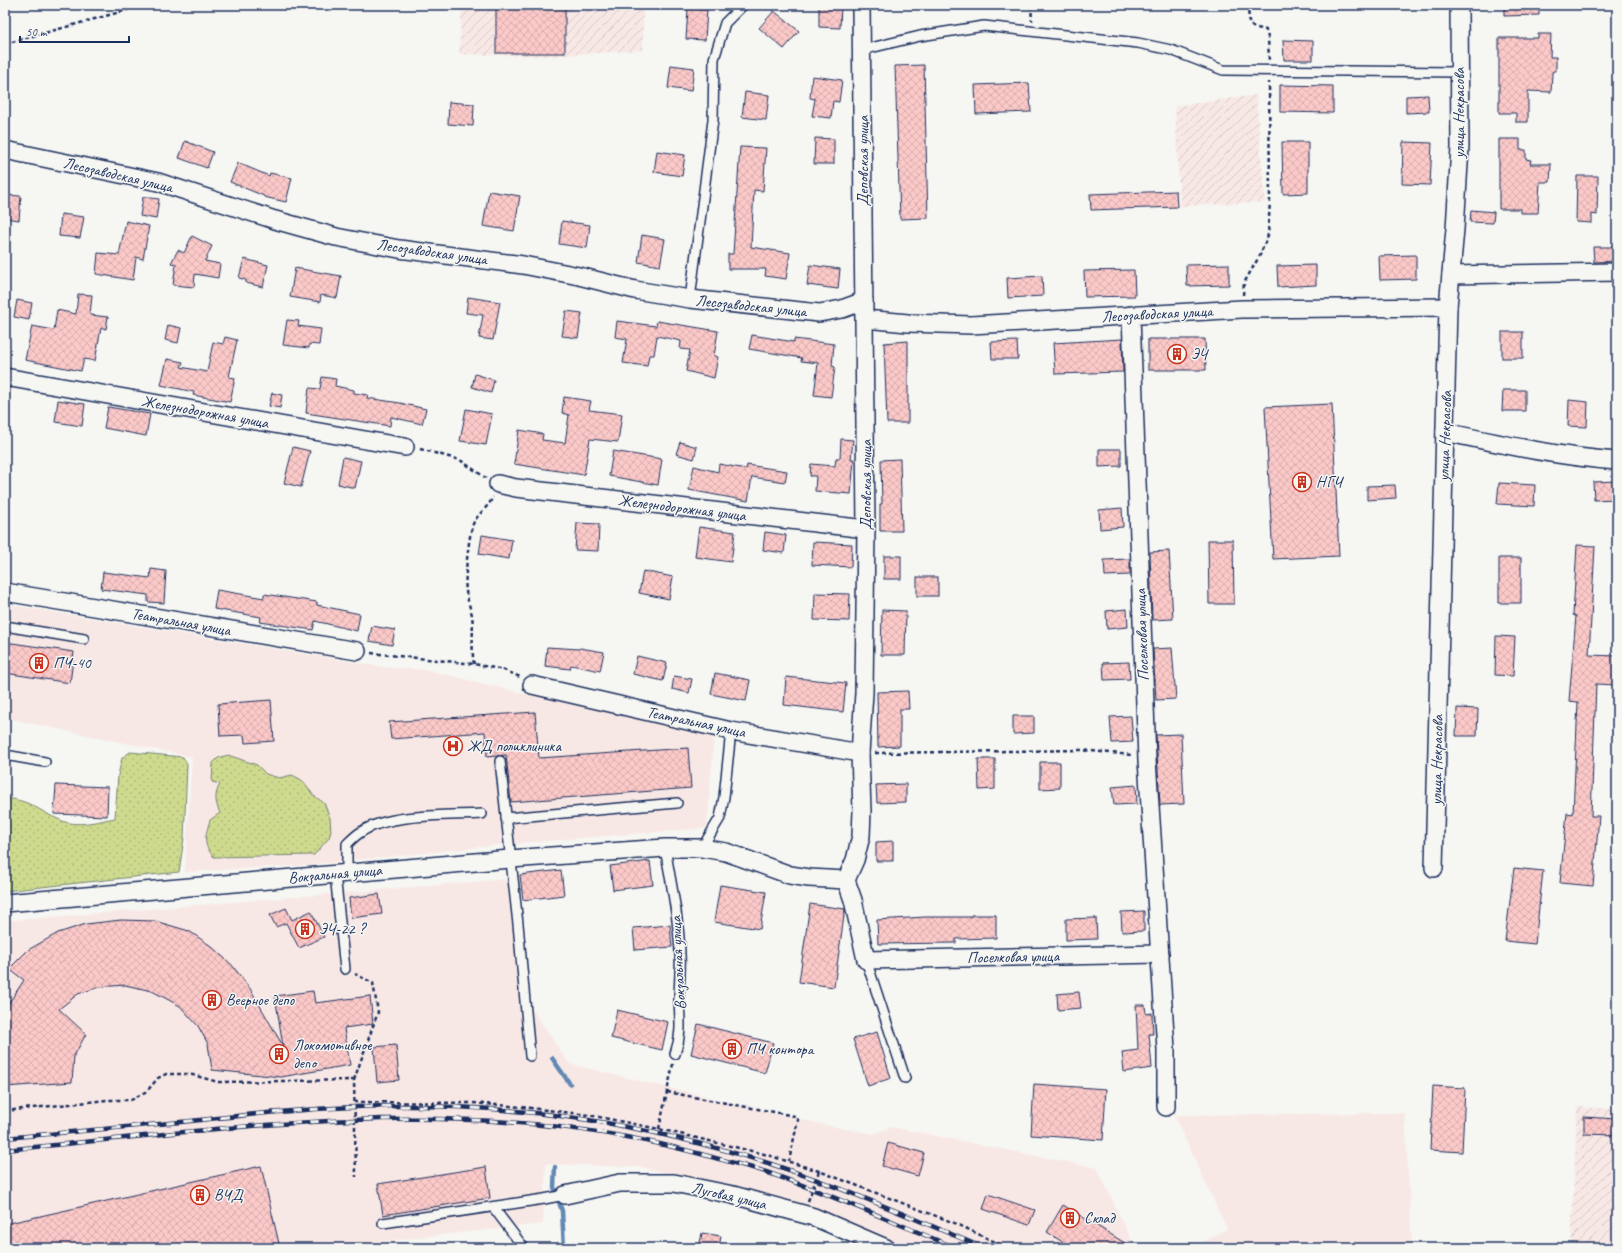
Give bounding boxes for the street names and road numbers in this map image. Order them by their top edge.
street label: улица Некрасова [1449,67,1469,159]
street label: Деповская улица [853,115,873,206]
street label: Лесозаводская улица [62,153,176,198]
street label: Лесозаводская улица [376,234,490,270]
street label: Лесозаводская улица [695,290,809,322]
street label: Лесозаводская улица [1101,301,1214,327]
street label: улица Некрасова [1433,390,1457,482]
street label: Железнодорожная улица [140,391,271,433]
street label: Деповская улица [856,439,876,530]
street label: Железнодорожная улица [617,490,748,526]
street label: Поселковая улица [1130,587,1154,681]
street label: Театральная улица [130,603,234,641]
street label: Театральная улица [645,702,749,743]
street label: улица Некрасова [1426,714,1448,806]
street label: Вокзальная улица [287,860,384,888]
street label: Вокзальная улица [666,915,690,1010]
street label: Поселковая улица [967,946,1061,968]
street label: Луговая улица [690,1178,769,1215]

